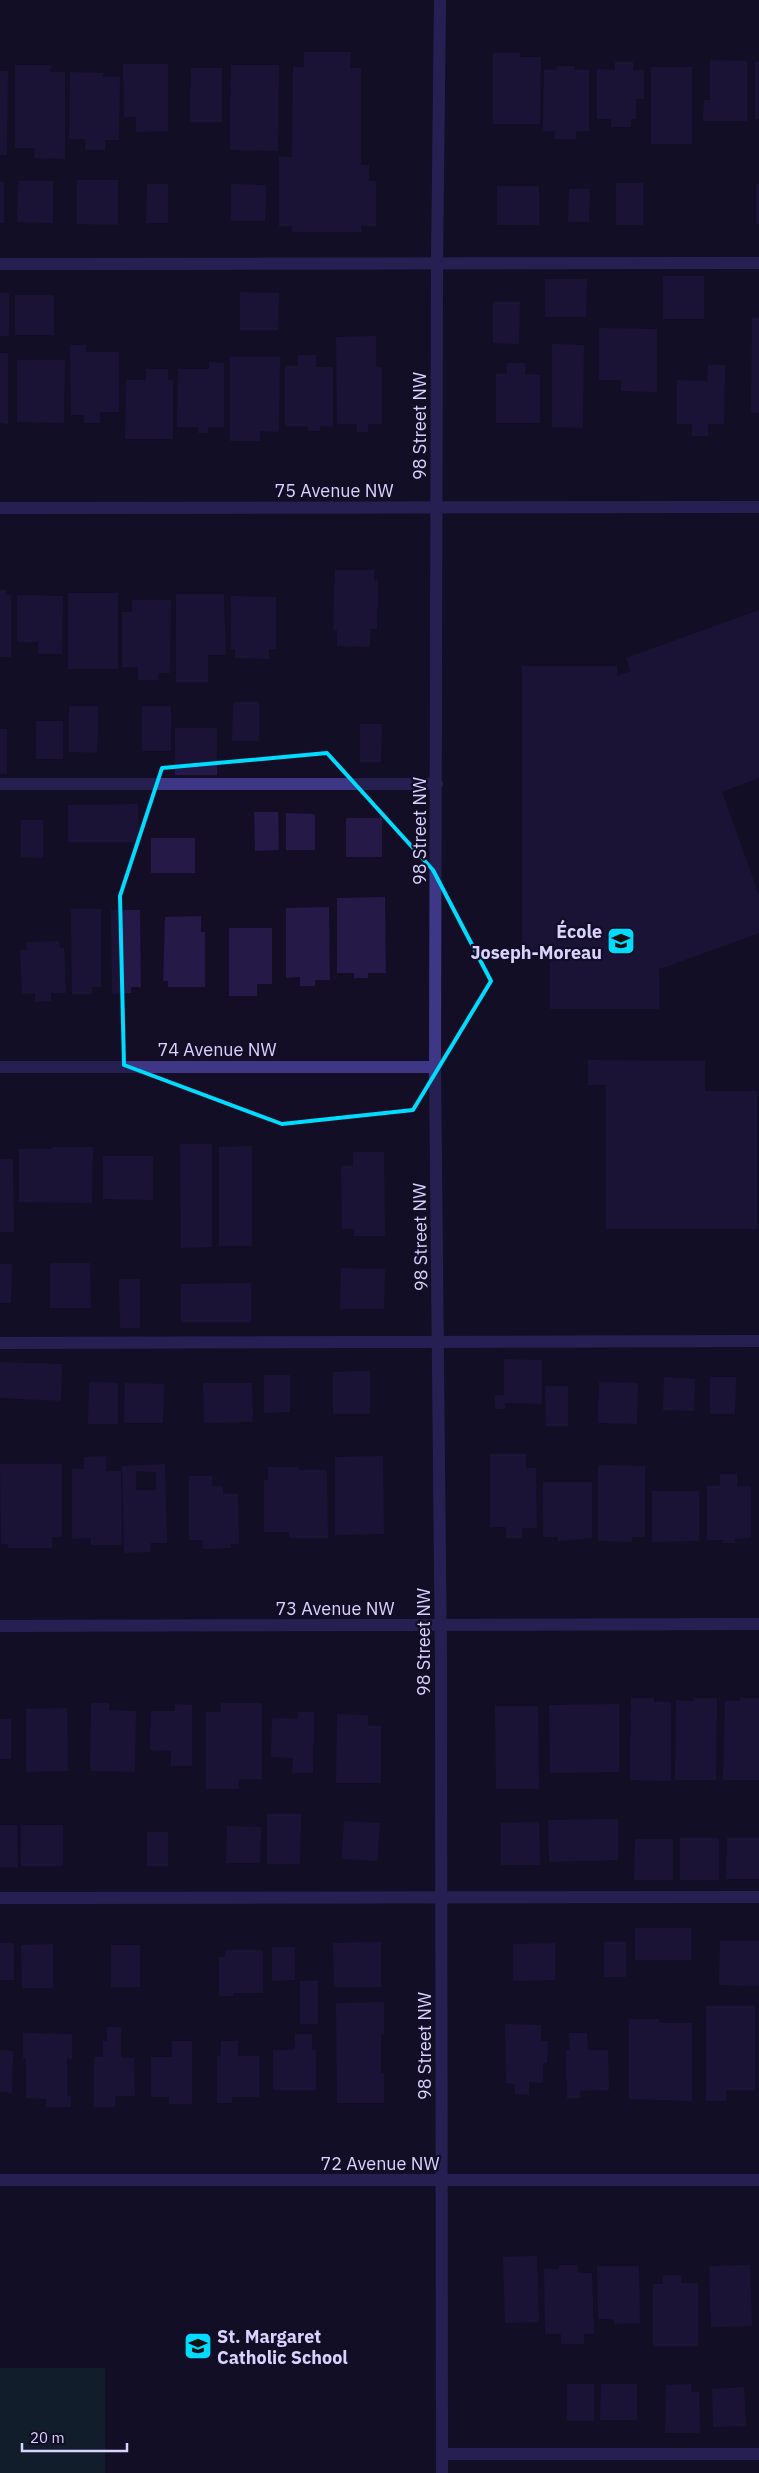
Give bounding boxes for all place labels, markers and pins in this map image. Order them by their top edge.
place label: École Joseph-Moreau [471,919,602,964]
school or university icon: École Joseph-Moreau [606,926,636,956]
place label: St. Margaret Catholic School [217,2325,348,2369]
school or university icon: St. Margaret Catholic School [183,2331,213,2361]

